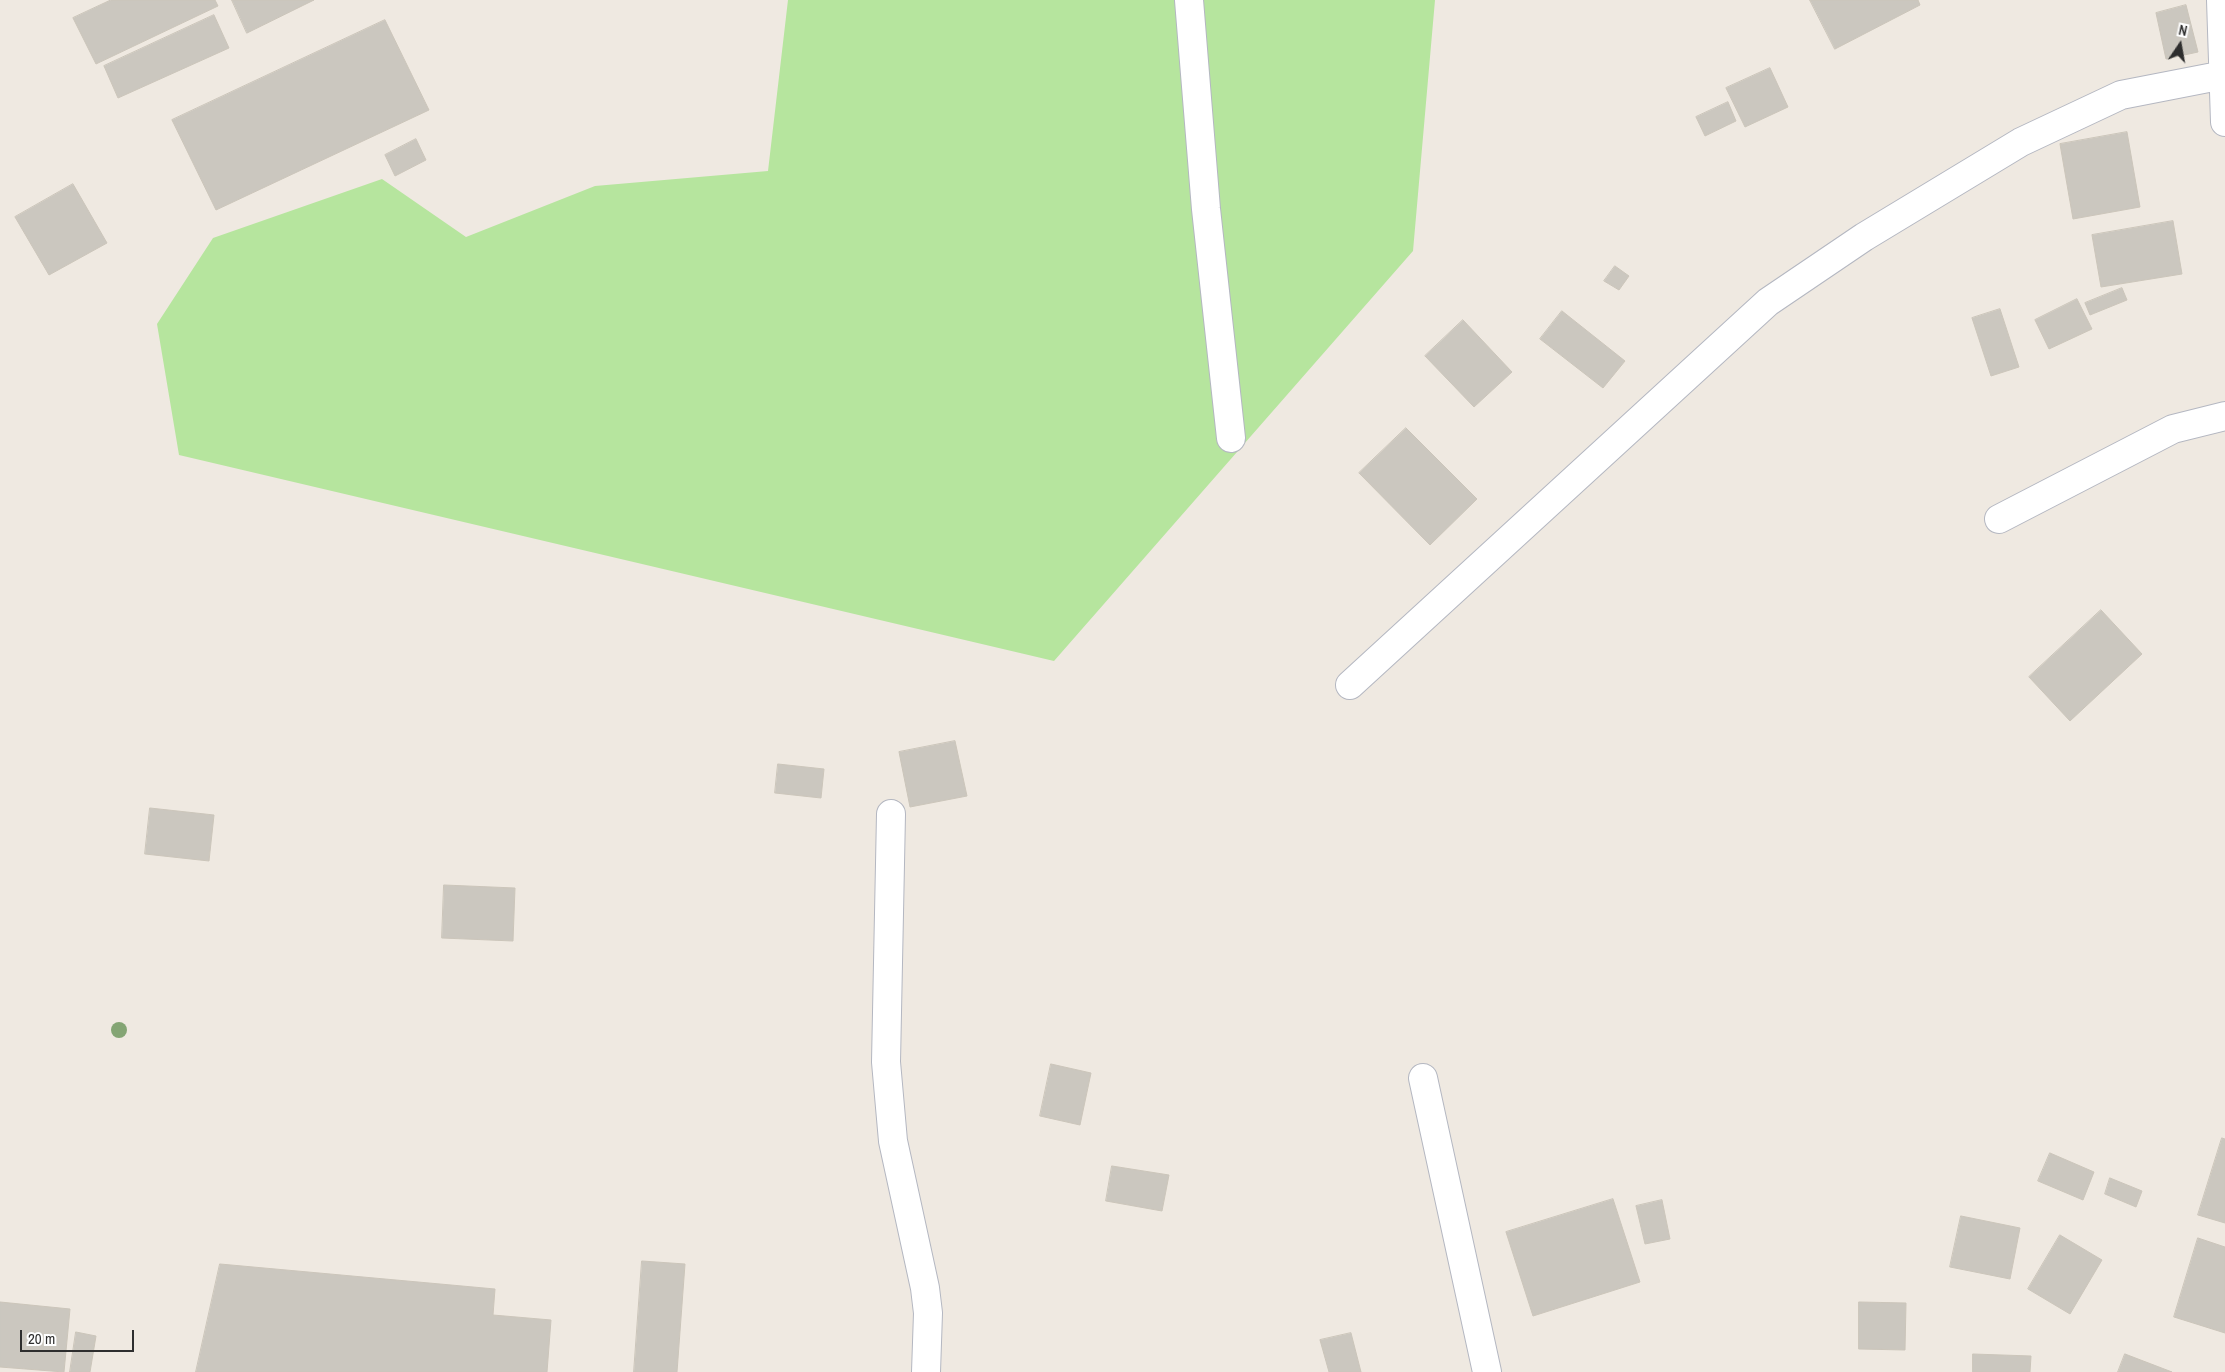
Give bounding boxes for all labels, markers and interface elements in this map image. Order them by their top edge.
north arrow [2155,20,2205,70]
text: N [2177,21,2189,40]
scale bar [22,1320,136,1352]
text: 20 m [28,1328,55,1349]

